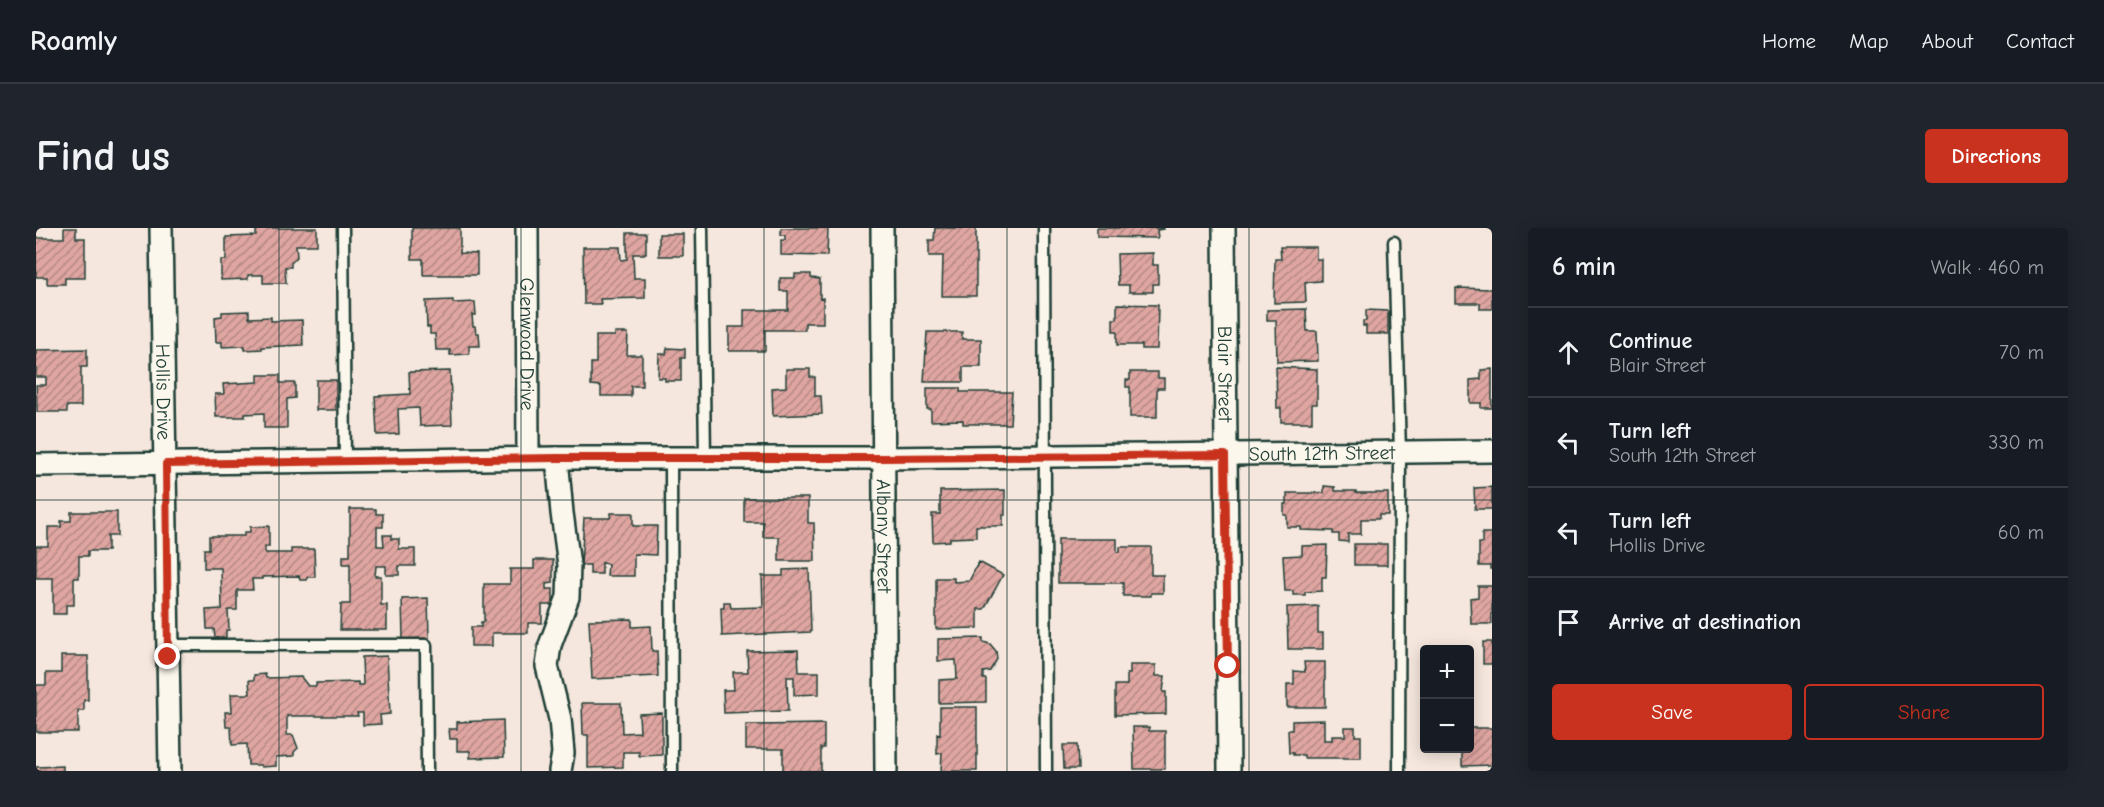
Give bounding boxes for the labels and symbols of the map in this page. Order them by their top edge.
street label: Glenwood Drive [515,277,539,411]
street label: Blair Street [1213,326,1237,424]
street label: Hollis Drive [151,344,176,440]
street label: South 12th Street [1248,441,1397,466]
street label: Albany Street [872,479,896,594]
route end [154,643,180,669]
route start [1214,652,1240,678]

